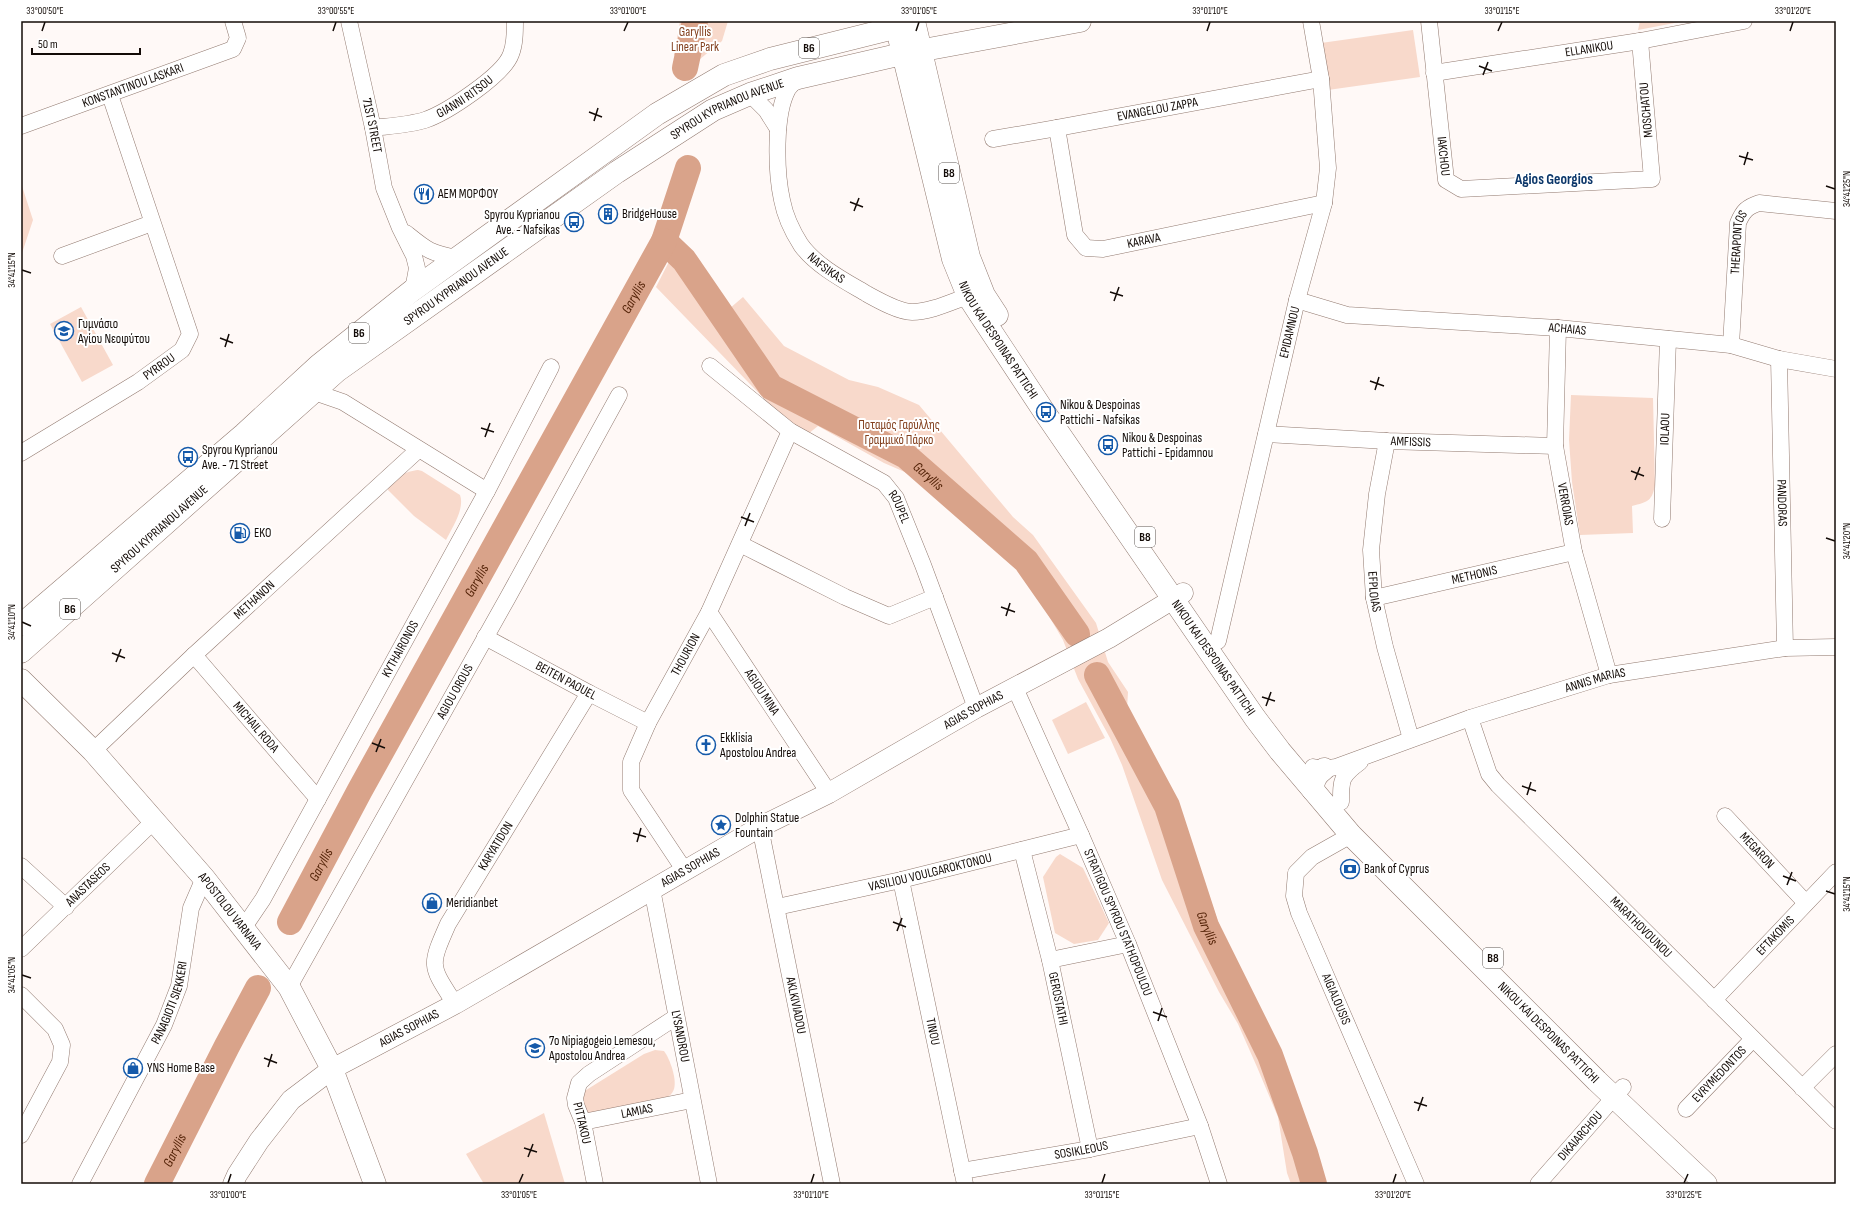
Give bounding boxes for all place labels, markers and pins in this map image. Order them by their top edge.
restaurant icon: ΑΕΜ ΜΟΡΦΟΥ [413,183,435,205]
place label: ΑΕΜ ΜΟΡΦΟΥ [437,186,499,202]
building icon: BridgeHouse [597,203,619,225]
place label: BridgeHouse [622,206,677,222]
place label: Spyrou Kyprianou Ave. - Nafsikas [484,207,560,238]
bus stop icon: Spyrou Kyprianou Ave. - Nafsikas [563,211,585,233]
place label: Γυμνάσιο Αγίου Νεοφύτου [77,316,150,347]
school or university icon: Γυμνάσιο Αγίου Νεοφύτου [53,320,75,342]
place label: Nikou & Despoinas Pattichi - Nafsikas [1060,397,1140,428]
bus stop icon: Nikou & Despoinas Pattichi - Nafsikas [1035,401,1057,423]
place label: Nikou & Despoinas Pattichi - Epidamnou [1122,430,1213,461]
bus stop icon: Nikou & Despoinas Pattichi - Epidamnou [1097,434,1119,456]
place label: Spyrou Kyprianou Ave. - 71 Street [201,442,278,473]
bus stop icon: Spyrou Kyprianou Ave. - 71 Street [177,446,199,468]
fuel station icon: EKO [229,522,251,544]
place label: EKO [254,525,271,541]
place label: Ekklisia Apostolou Andrea [719,730,796,761]
church icon: Ekklisia Apostolou Andrea [695,734,717,756]
place label: Dolphin Statue Fountain [735,810,799,841]
place icon: Dolphin Statue Fountain [710,814,732,836]
bank icon: Bank of Cyprus [1339,858,1361,880]
place label: Bank of Cyprus [1364,861,1429,877]
shop icon: Meridianbet [421,892,443,914]
place label: Meridianbet [446,895,498,911]
place label: 7o Nipiagogeio Lemesou, Apostolou Andrea [548,1033,656,1064]
school or university icon: 7o Nipiagogeio Lemesou, Apostolou Andrea [524,1037,546,1059]
shop icon: YNS Home Base [122,1057,144,1079]
place label: YNS Home Base [147,1060,215,1076]

